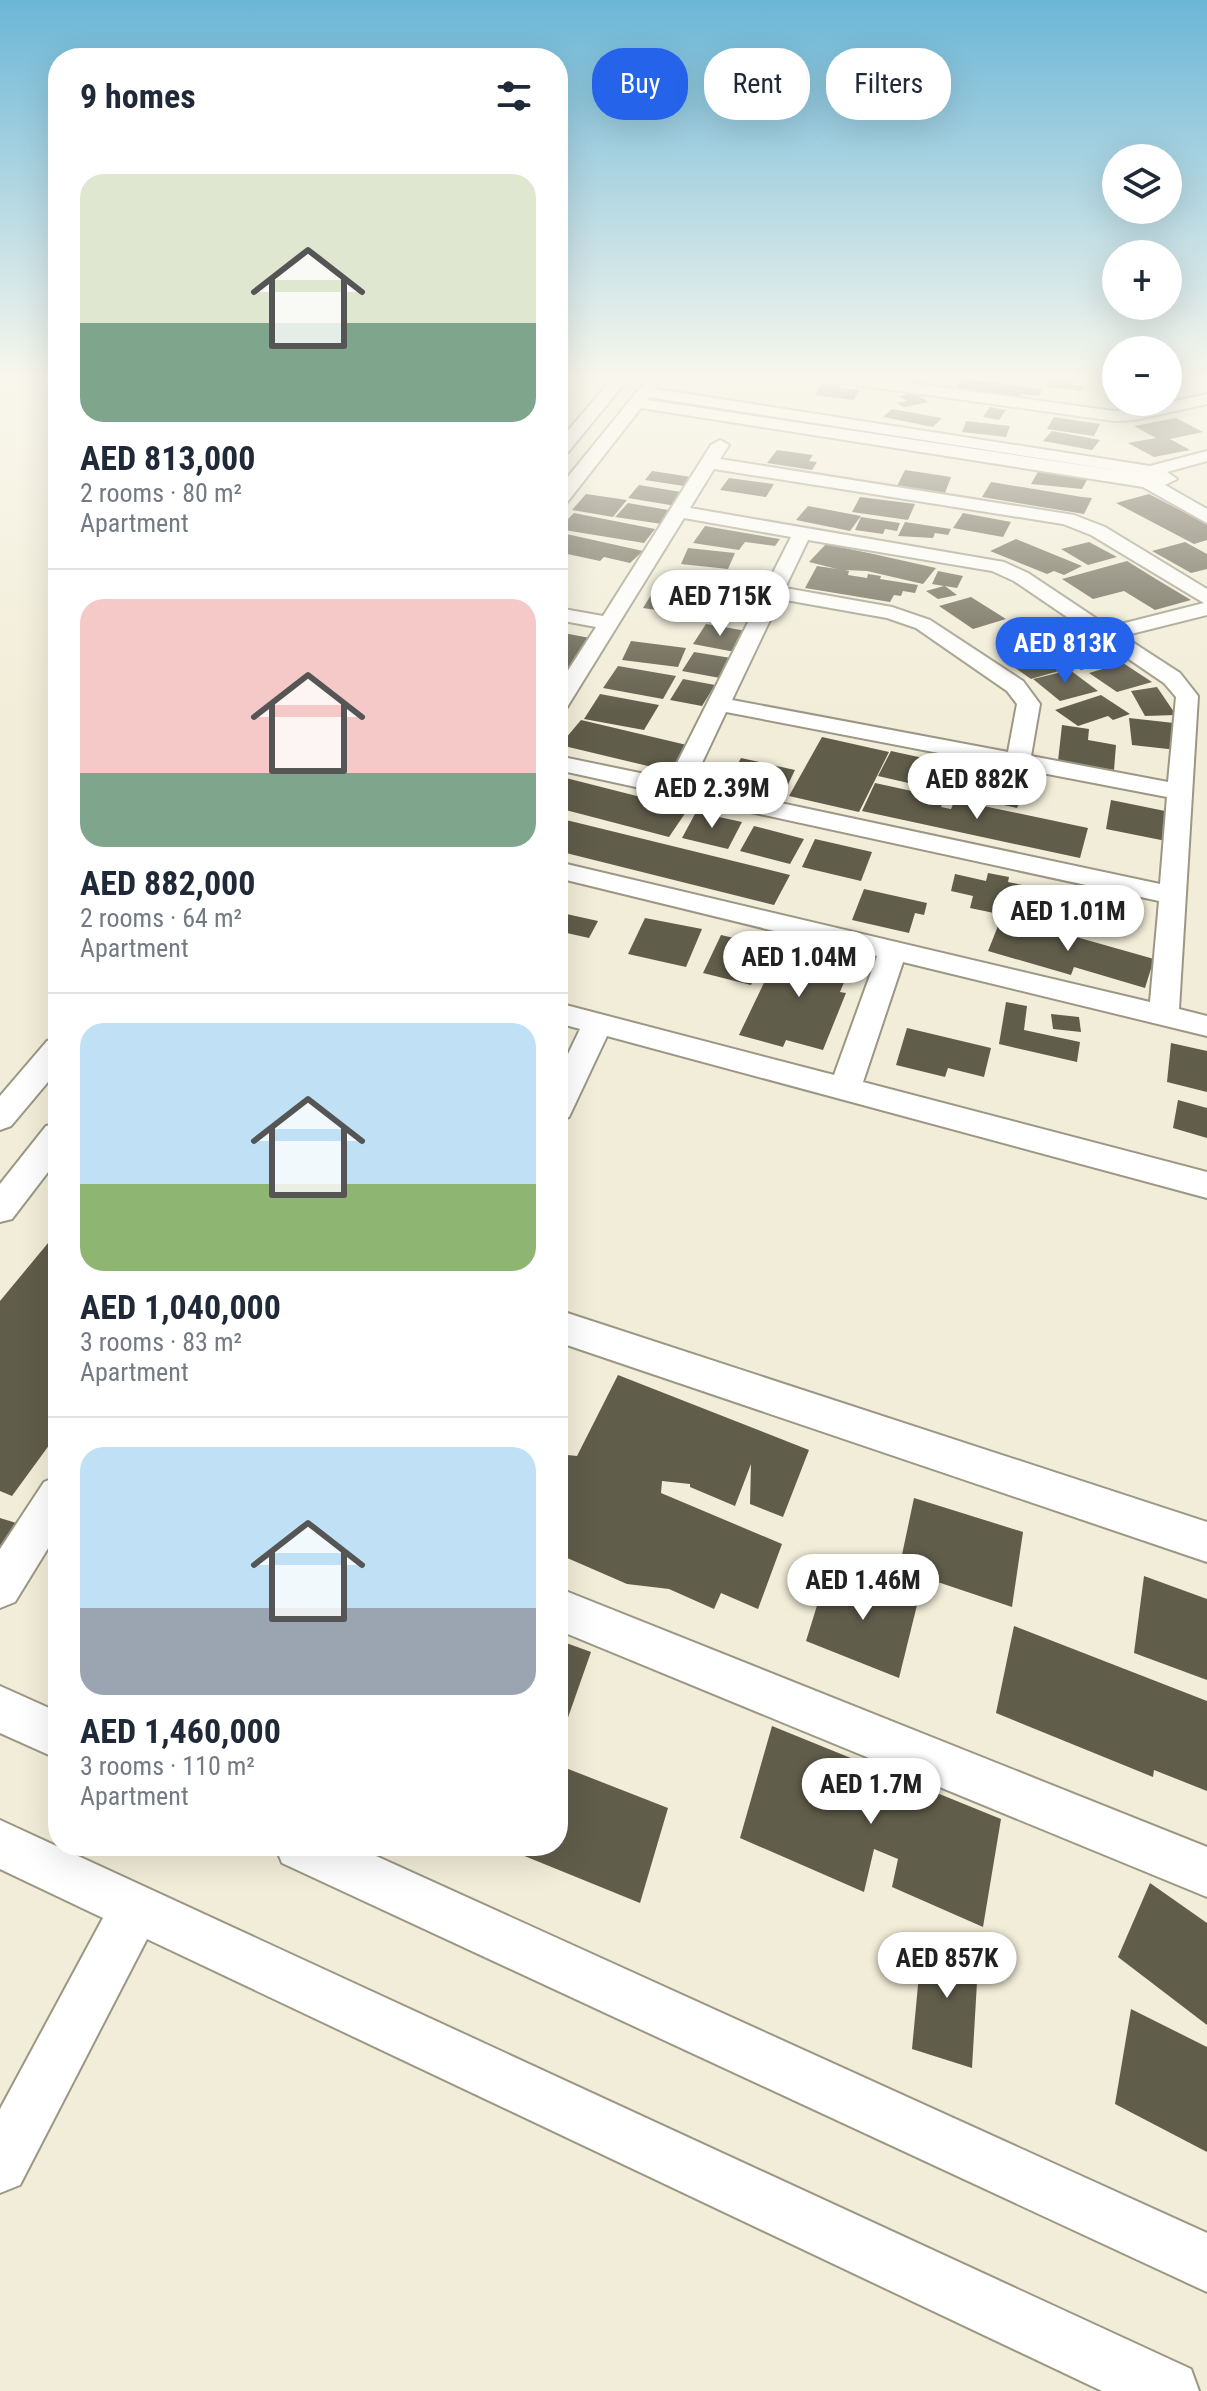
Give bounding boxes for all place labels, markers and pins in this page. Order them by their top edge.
pin: AED 715K [637,570,803,638]
pin: AED 813K [982,617,1148,685]
pin: AED 882K [894,753,1060,821]
pin: AED 2.39M [620,762,804,830]
pin: AED 1.01M [976,885,1160,953]
pin: AED 1.04M [707,931,891,999]
pin: AED 1.46M [771,1554,955,1622]
pin: AED 1.7M [788,1758,954,1826]
pin: AED 857K [864,1932,1030,2000]

